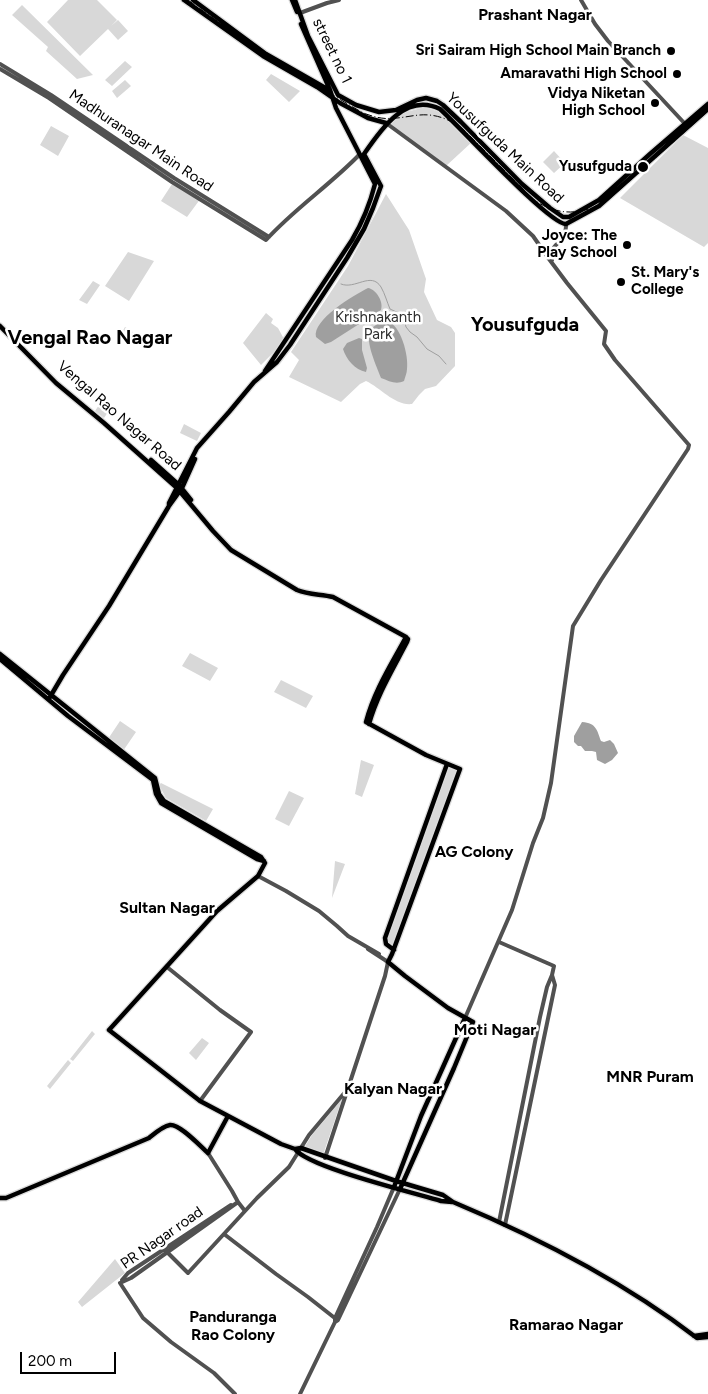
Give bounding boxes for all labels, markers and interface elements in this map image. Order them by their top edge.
district label: Prashant Nagar [478,5,592,25]
street label: street no 1 [308,15,356,87]
place label: Sri Sairam High School Main Branch [416,42,661,60]
marker: Sri Sairam High School Main Branch [665,45,677,57]
place label: Amaravathi High School [500,65,667,83]
marker: Amaravathi High School [671,68,683,80]
place label: Vidya Niketan High School [547,85,645,120]
street label: Madhuranagar Main Road [65,86,217,196]
street label: Yousufguda Main Road [443,89,567,207]
marker: Vidya Niketan High School [649,97,661,109]
place label: Yusufguda [559,158,632,176]
marker: Yusufguda [636,160,650,174]
place label: Joyce: The Play School [537,227,617,262]
marker: Joyce: The Play School [621,239,633,251]
place label: St. Mary's College [631,264,699,299]
marker: St. Mary's College [615,276,627,288]
park label: Krishnakanth Park [335,309,421,344]
district label: Yousufguda [471,313,579,337]
district label: Vengal Rao Nagar [8,326,172,350]
street label: Vengal Rao Nagar Road [53,357,185,475]
district label: AG Colony [435,842,513,862]
district label: Sultan Nagar [119,898,215,918]
district label: Moti Nagar [454,1020,536,1040]
district label: MNR Puram [606,1067,694,1087]
district label: Kalyan Nagar [344,1079,442,1099]
street label: PR Nagar road [117,1203,207,1273]
district label: Panduranga Rao Colony [189,1307,277,1345]
district label: Ramarao Nagar [509,1315,623,1335]
scale bar [22,1342,119,1374]
text: 200 m [28,1352,72,1370]

